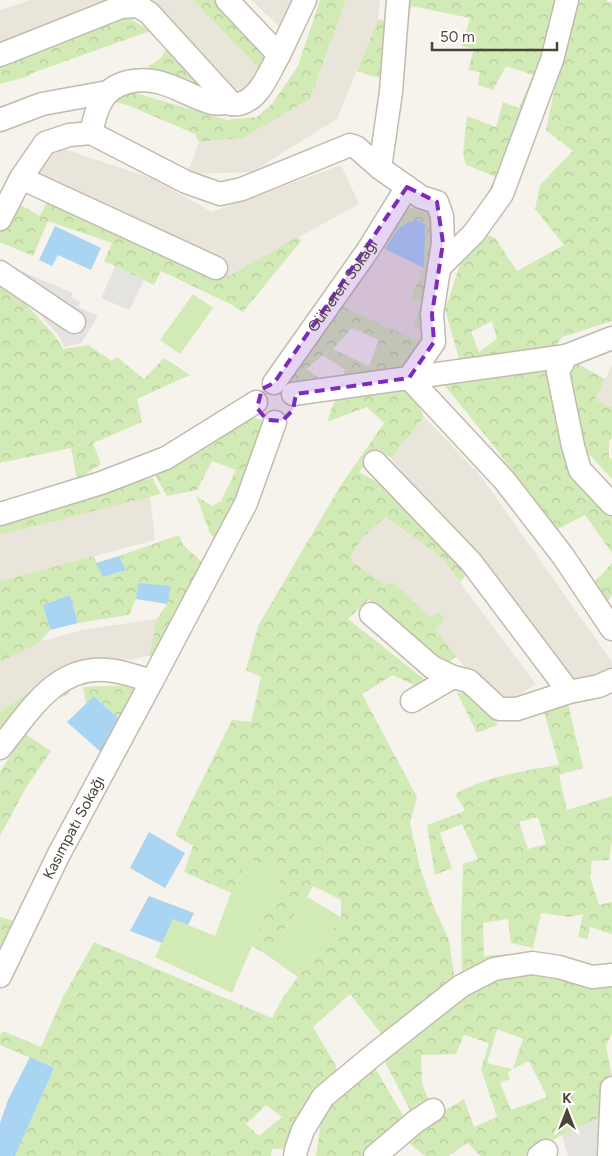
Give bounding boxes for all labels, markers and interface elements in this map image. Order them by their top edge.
scale bar [432,20,557,52]
text: 50 m [440,28,475,46]
street label: Gülveren Sokağı [304,236,381,336]
street label: Kasımpatı Sokağı [39,773,108,882]
north arrow [542,1086,592,1136]
text: K [562,1090,572,1107]

